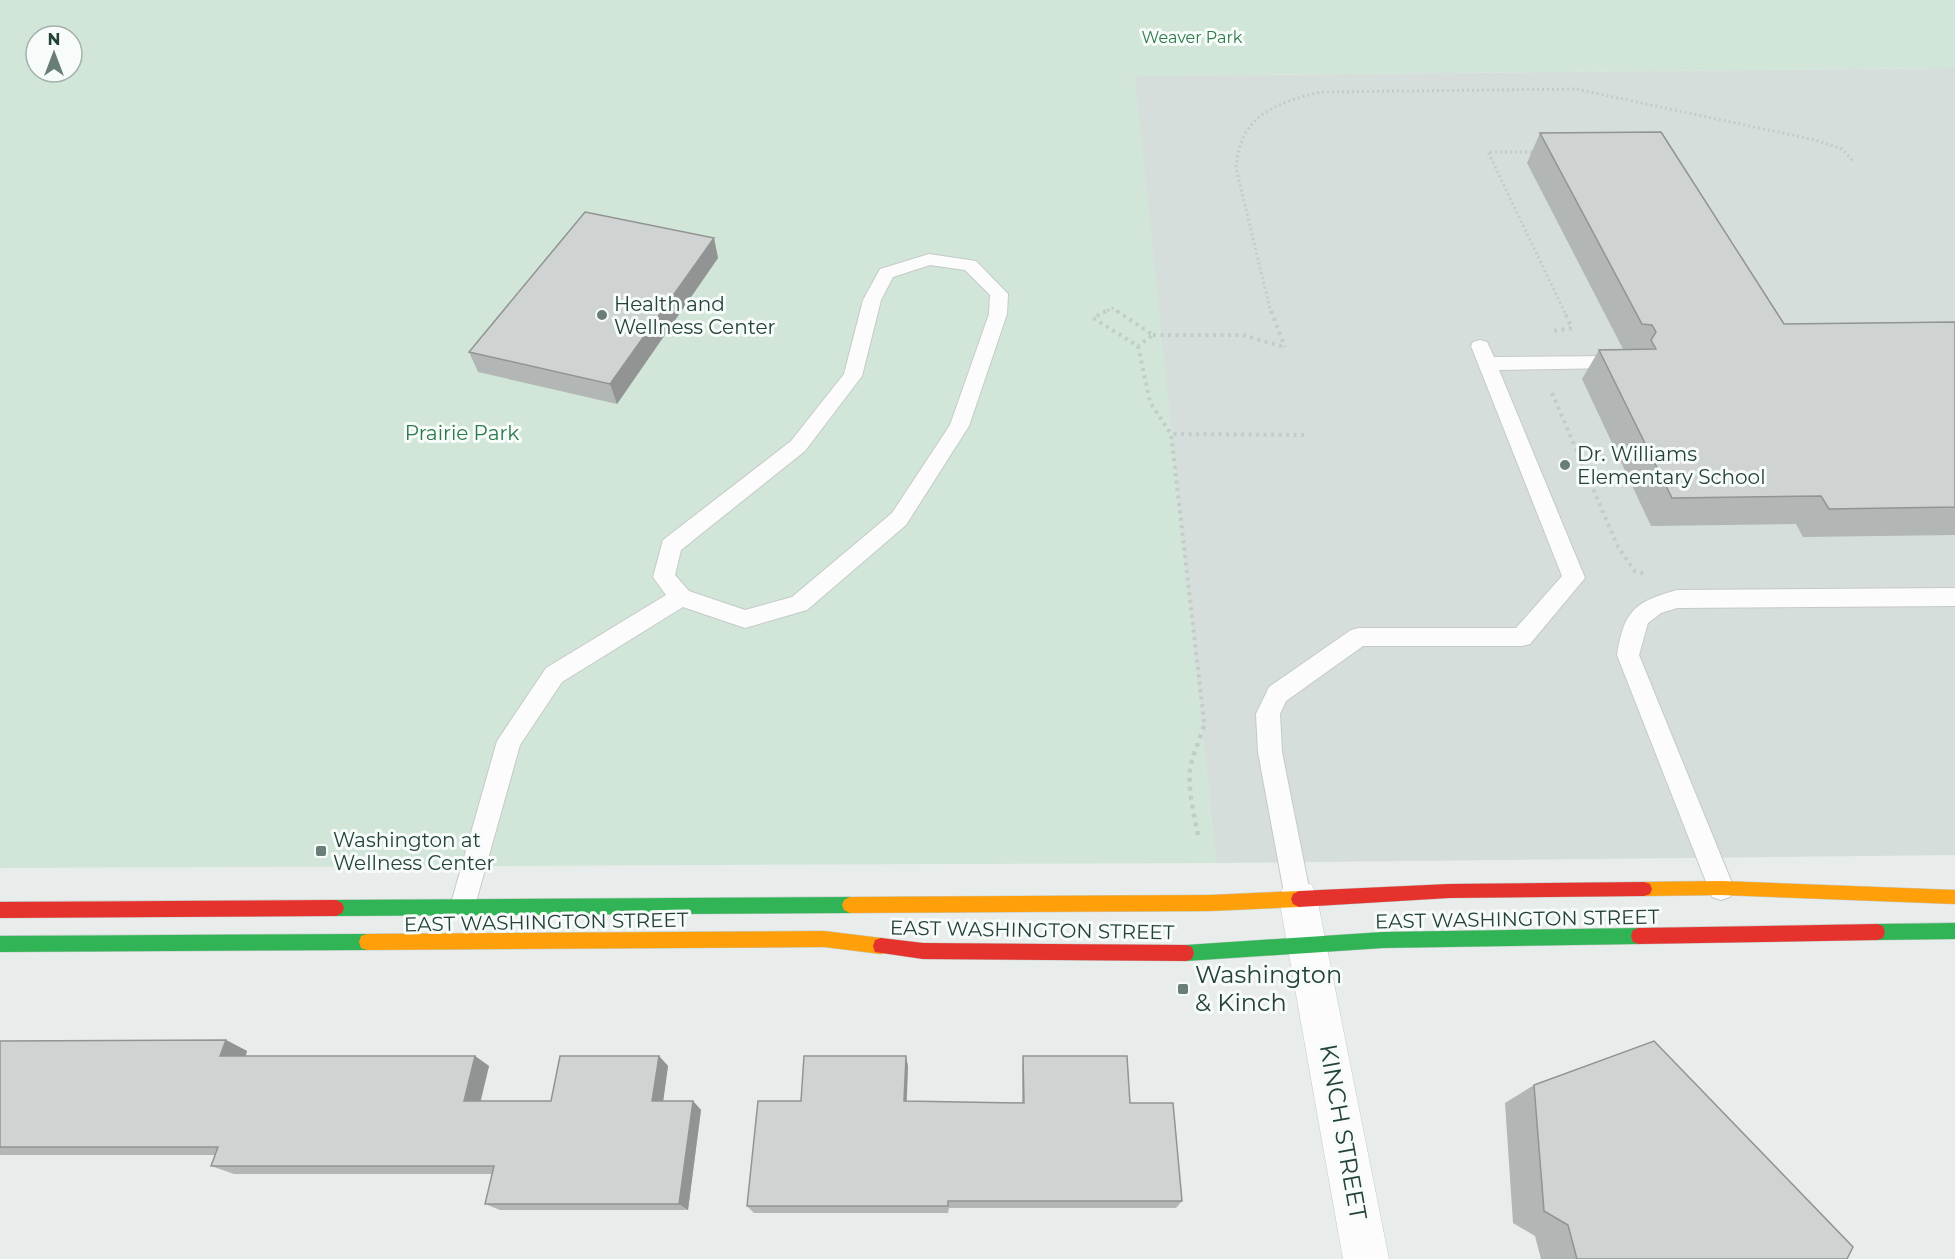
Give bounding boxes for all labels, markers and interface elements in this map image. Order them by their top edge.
north arrow [24,24,84,84]
park label: Weaver Park [1142,28,1243,47]
text: N [48,30,60,49]
place label: Health and Wellness Center [614,292,776,339]
marker: Health and Wellness Center [595,308,609,322]
park label: Prairie Park [405,421,519,445]
place label: Dr. Williams Elementary School [1577,442,1766,489]
marker: Dr. Williams Elementary School [1558,458,1572,472]
place label: Washington at Wellness Center [333,828,495,875]
marker: Washington at Wellness Center [314,844,328,858]
street label: EAST WASHINGTON STREET [1375,905,1660,933]
street label: EAST WASHINGTON STREET [404,908,689,936]
street label: EAST WASHINGTON STREET [890,916,1175,944]
place label: Washington & Kinch [1195,960,1342,1017]
marker: Washington & Kinch [1176,982,1190,996]
street label: KINCH STREET [1314,1042,1373,1222]

